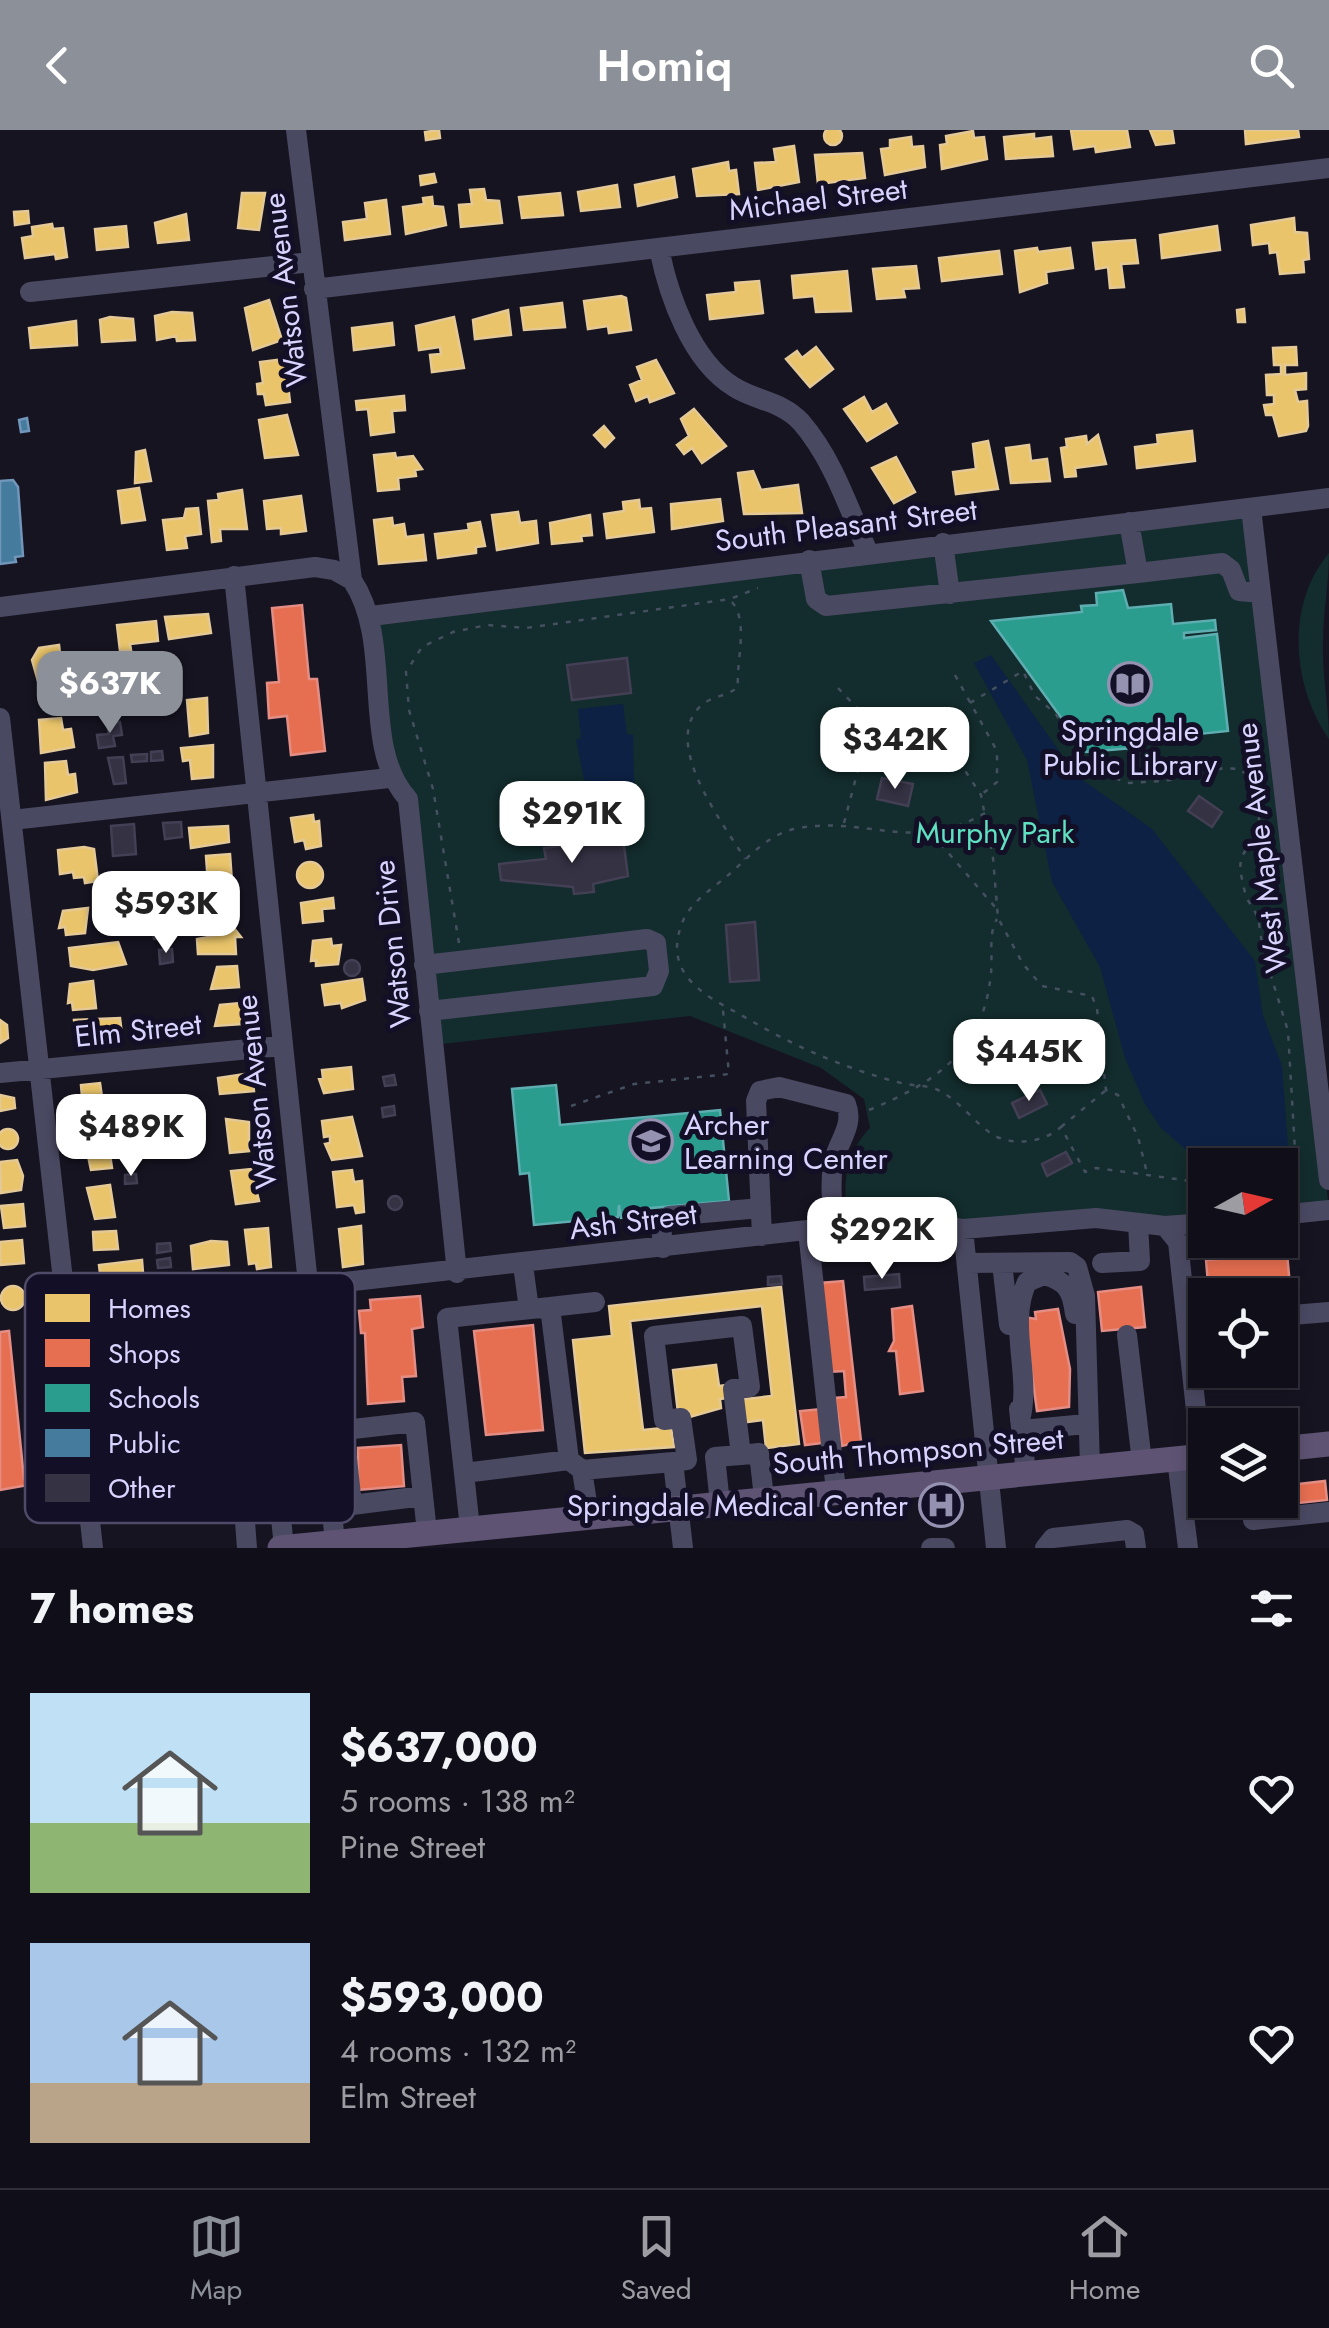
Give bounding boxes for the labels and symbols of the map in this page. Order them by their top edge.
street label: Michael Street [726,167,911,231]
street label: Watson Avenue [252,191,318,389]
street label: South Pleasant Street [712,487,980,562]
pin: $637K [40,651,180,736]
library icon: Springdale Public Library [1107,661,1153,707]
pin: $342K [825,707,965,792]
place label: Springdale Public Library [1043,709,1218,786]
street label: West Maple Avenue [1224,720,1298,976]
pin: $291K [502,781,642,866]
park label: Murphy Park [916,811,1075,854]
street label: Watson Drive [362,858,422,1030]
pin: $593K [96,871,236,956]
street label: Watson Avenue [224,993,288,1191]
street label: Elm Street [72,1002,204,1058]
pin: $445K [959,1019,1099,1104]
pin: $489K [61,1094,201,1179]
place label: Archer Learning Center [684,1103,888,1180]
school or university icon: Archer Learning Center [628,1118,674,1164]
north arrow [1188,1148,1298,1258]
street label: Ash Street [567,1192,700,1250]
pin: $292K [812,1197,952,1282]
legend [25,1273,355,1523]
text: Homes [108,1288,191,1329]
text: Shops [108,1333,181,1374]
text: Schools [108,1378,200,1419]
street label: South Thompson Street [771,1417,1066,1485]
text: Public [108,1423,181,1464]
text: Other [108,1468,176,1509]
hospital icon: Springdale Medical Center [918,1482,964,1528]
place label: Springdale Medical Center [567,1484,909,1527]

